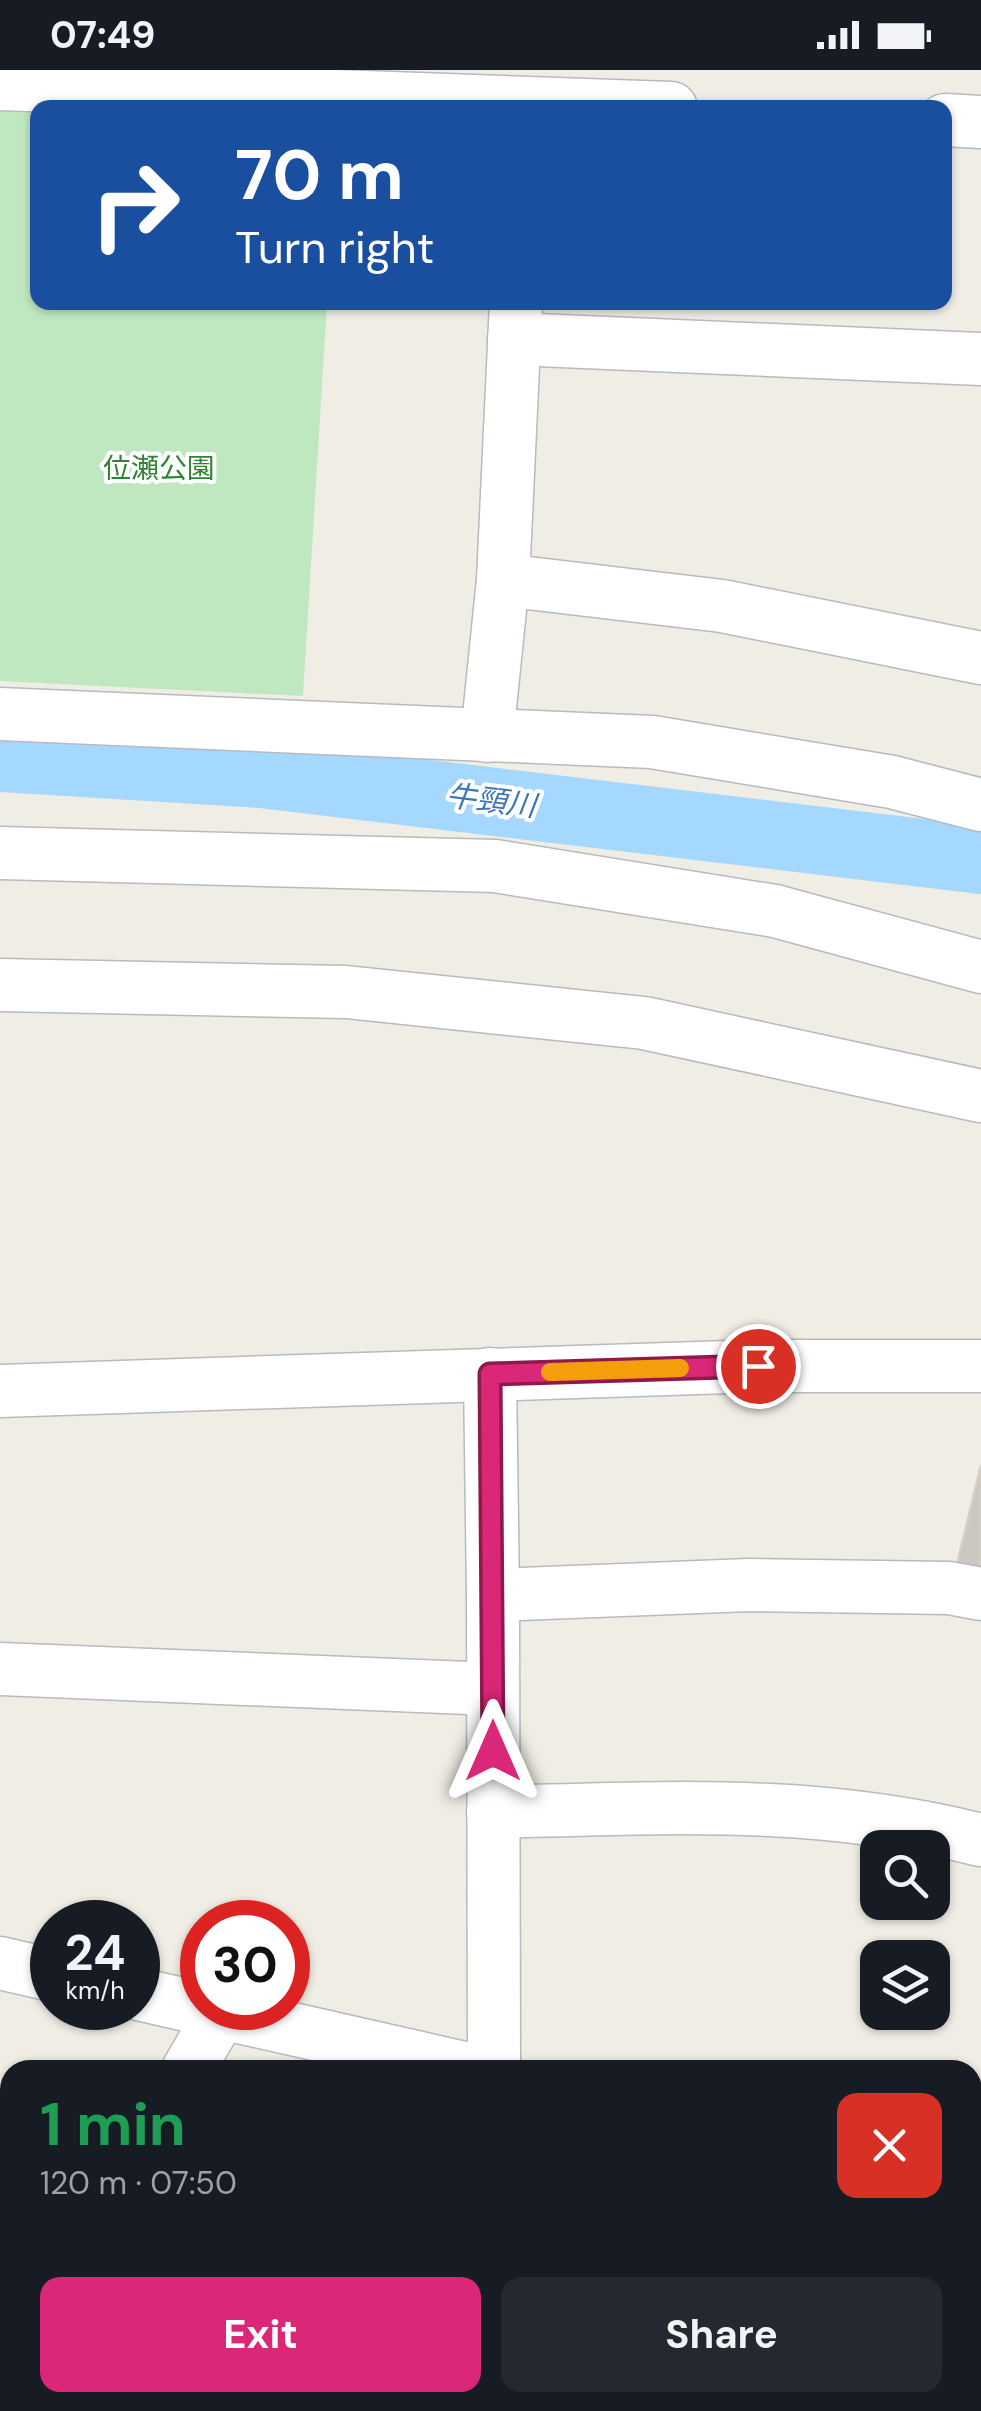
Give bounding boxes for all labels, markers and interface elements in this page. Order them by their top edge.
text: 07:49 [50,10,155,60]
text: 70 m [235,130,404,221]
icon: right [70,140,200,270]
text: Turn right [235,218,434,277]
park label: 位瀬公園 [103,450,215,487]
water label: 牛頸川 [444,776,541,826]
pin [716,1324,801,1409]
icon: arrive [731,1339,786,1394]
position arrow [441,1699,545,1803]
map controls [860,1830,950,2030]
button: search [860,1830,950,1920]
speed limit sign: 30 [180,1900,310,2030]
text: 24 [65,1920,126,1986]
button: layers [860,1940,950,2030]
text: km/h [65,1974,125,2007]
text: 1 min [40,2085,186,2164]
button: close [837,2093,942,2198]
text: 120 m · 07:50 [40,2162,237,2204]
button: Exit [40,2277,481,2392]
button: Share [501,2277,942,2392]

